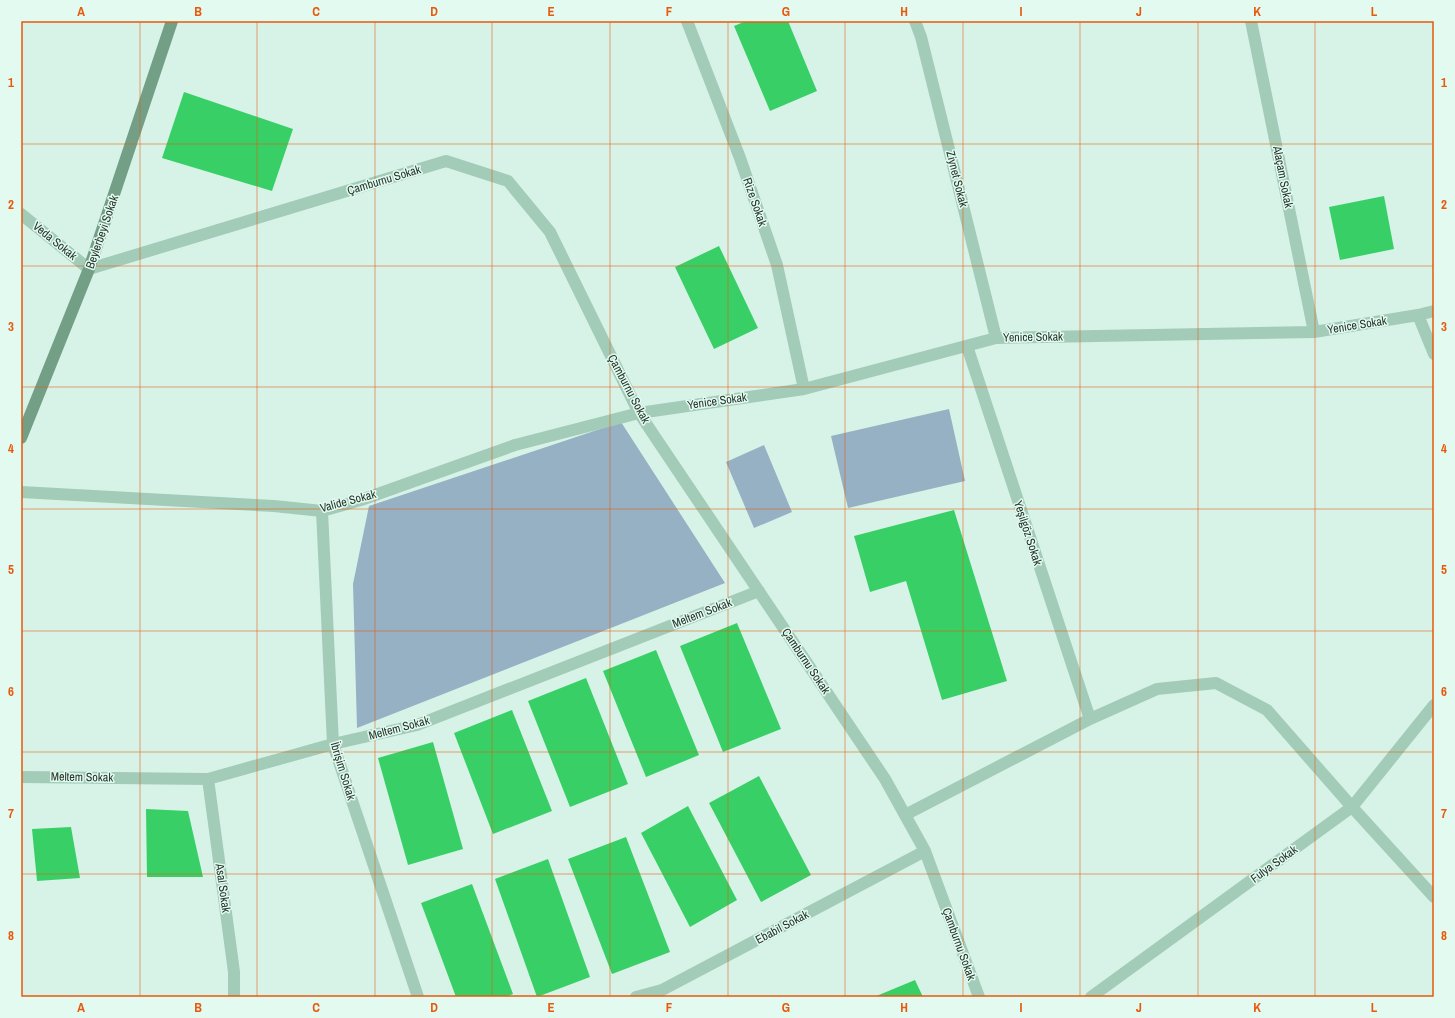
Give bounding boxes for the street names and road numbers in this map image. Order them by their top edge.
street label: Alaçam Sokak [1269,144,1297,209]
street label: Ziynet Sokak [942,149,972,209]
street label: Çamburnu Sokak [345,161,423,199]
street label: Rize Sokak [739,176,771,228]
street label: Beylerbeyi Sokak [82,193,122,271]
street label: Veda Sokak [30,218,81,264]
street label: Yenice Sokak [1326,312,1388,338]
street label: Yenice Sokak [1003,328,1063,346]
street label: Çamburnu Sokak [604,352,654,426]
street label: Yenice Sokak [686,389,748,413]
street label: Valide Sokak [318,486,378,516]
street label: Yeşilgöz Sokak [1010,499,1046,567]
street label: Meltem Sokak [670,594,734,632]
street label: Çamburnu Sokak [778,625,834,697]
street label: Meltem Sokak [367,712,431,744]
street label: İbrişim Sokak [327,740,359,802]
street label: Meltem Sokak [51,768,113,786]
street label: Fulya Sokak [1247,842,1301,886]
street label: Asal Sokak [212,862,234,914]
street label: Ebabil Sokak [753,906,811,948]
street label: Çamburnu Sokak [938,906,980,983]

